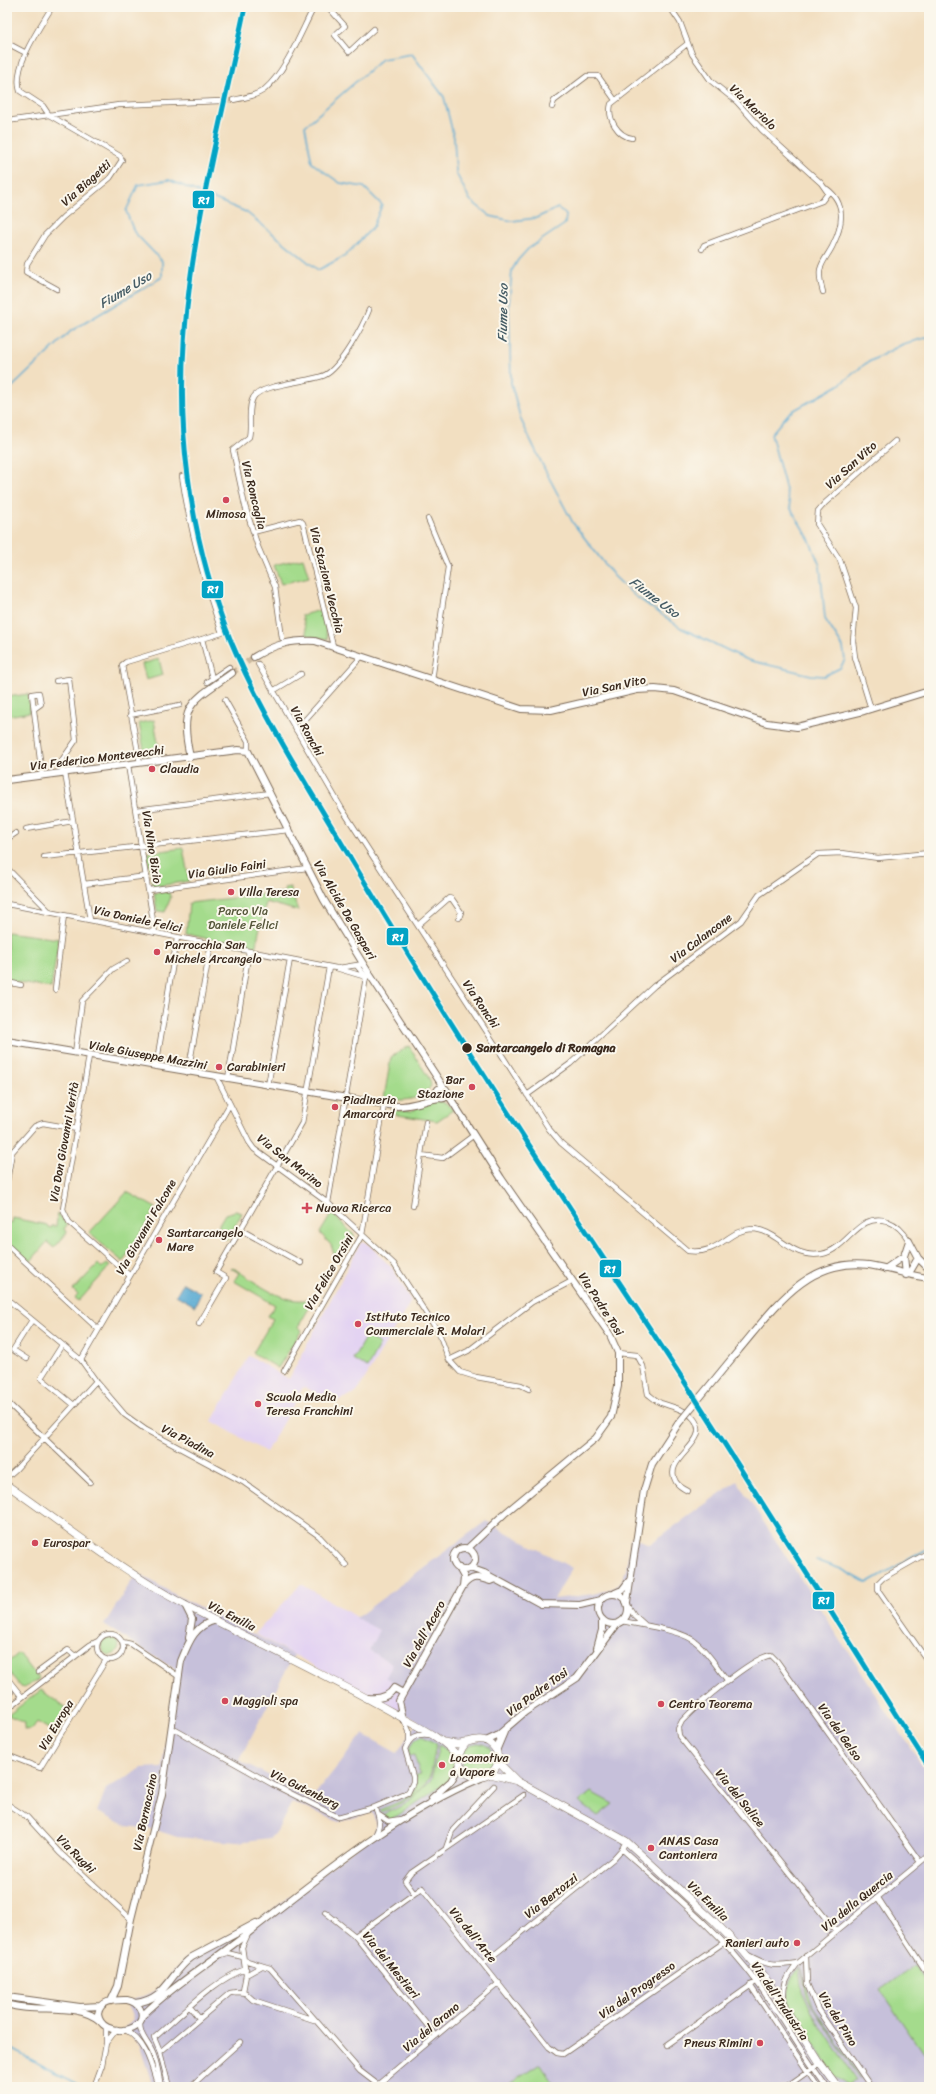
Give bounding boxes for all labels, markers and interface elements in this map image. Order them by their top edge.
street label: Via Mariolo [724,78,782,136]
street label: Via Biagetti [56,154,117,212]
line badge: R1 [192,190,215,209]
text: R1 [197,191,210,210]
water label: Fiume Uso [94,264,157,314]
water label: Fiume Uso [490,282,515,342]
street label: Via San Vito [820,435,882,495]
street label: Via Roncaglia [235,458,273,532]
marker: Mimosa [221,495,231,505]
place label: Mimosa [206,503,246,525]
street label: Via Stazione Vecchia [303,525,351,635]
water label: Fiume Uso [624,571,686,625]
line badge: R1 [201,580,224,599]
text: R1 [206,580,219,599]
street label: Via San Vito [580,669,648,703]
street label: Via Ronchi [284,702,330,761]
street label: Via Federico Montevecchi [29,739,166,777]
place label: Claudia [160,758,199,780]
marker: Claudia [147,764,157,774]
street label: Via Nino Bixio [135,809,169,885]
street label: Via Giulio Faini [187,853,268,885]
street label: Via Alcide De Gasperi [307,856,383,965]
place label: Villa Teresa [239,881,300,903]
marker: Villa Teresa [226,887,236,897]
street label: Via Daniele Felici [92,899,185,939]
park label: Parco Via Daniele Felici [208,900,279,936]
street label: Via Calancone [665,907,737,969]
line badge: R1 [386,927,409,946]
text: R1 [391,928,404,947]
place label: Parrocchia San Michele Arcangelo [165,934,262,970]
marker: Parrocchia San Michele Arcangelo [152,947,162,957]
street label: Via Ronchi [457,975,506,1033]
street label: Viale Giuseppe Mazzini [87,1034,209,1076]
place label: Santarcangelo di Romagna [475,1037,616,1059]
marker: Santarcangelo di Romagna [460,1041,474,1055]
place label: Carabinieri [227,1056,286,1078]
marker: Carabinieri [214,1062,224,1072]
place label: Bar Stazione [418,1069,465,1105]
street label: Via Don Giovanni Verità [43,1080,85,1204]
marker: Bar Stazione [467,1082,477,1092]
place label: Piadineria Amarcord [342,1089,396,1125]
marker: Piadineria Amarcord [330,1102,340,1112]
street label: Via San Marino [252,1128,328,1194]
street label: Via Giovanni Falcone [110,1175,183,1279]
place label: Nuova Ricerca [316,1197,391,1219]
marker: Nuova Ricerca [301,1202,313,1214]
place label: Santarcangelo Mare [167,1222,243,1258]
street label: Via Felice Orsini [298,1229,360,1314]
marker: Santarcangelo Mare [154,1235,164,1245]
line badge: R1 [599,1259,622,1278]
text: R1 [603,1260,616,1279]
street label: Via Padre Tosi [572,1268,630,1341]
place label: Istituto Tecnico Commerciale R. Molari [365,1306,486,1342]
marker: Istituto Tecnico Commerciale R. Molari [353,1319,363,1329]
place label: Scuola Media Teresa Franchini [266,1386,354,1422]
marker: Scuola Media Teresa Franchini [253,1399,263,1409]
street label: Via Piadina [157,1418,219,1464]
place label: Eurospar [43,1532,91,1554]
marker: Eurospar [30,1538,40,1548]
line badge: R1 [812,1591,835,1610]
text: R1 [817,1591,830,1610]
street label: Via Emilia [204,1595,261,1638]
street label: Via dell'Acero [396,1596,452,1672]
street label: Via Padre Tosi [501,1661,573,1722]
place label: Maggioli spa [233,1690,299,1712]
place label: Centro Teorema [669,1693,752,1715]
street label: Via Europa [32,1694,80,1755]
marker: Maggioli spa [220,1696,230,1706]
street label: Via del Gelso [812,1698,868,1766]
marker: Centro Teorema [656,1699,666,1709]
place label: Locomotiva a Vapore [450,1747,510,1783]
marker: Locomotiva a Vapore [437,1760,447,1770]
street label: Via Gutenberg [267,1763,343,1815]
street label: Via del Salice [709,1764,771,1832]
street label: Via Bornaccino [126,1771,164,1853]
street label: Via Rughi [51,1829,102,1880]
place label: ANAS Casa Cantoniera [658,1830,719,1866]
marker: ANAS Casa Cantoniera [646,1843,656,1853]
street label: Via della Quercia [816,1864,899,1937]
street label: Via Bertozzi [519,1867,584,1924]
street label: Via Emilia [682,1875,735,1927]
street label: Via dell'Arte [443,1902,503,1968]
street label: Via dei Mestieri [357,1926,426,2004]
place label: Ranieri auto [725,1932,789,1954]
marker: Ranieri auto [792,1938,802,1948]
street label: Via del Progresso [594,1955,680,2025]
street label: Via dell'Industria [745,1957,815,2045]
street label: Via del Pino [812,1987,864,2051]
street label: Via del Grano [397,1996,465,2058]
place label: Pneus Rimini [684,2032,753,2054]
marker: Pneus Rimini [755,2038,765,2048]

